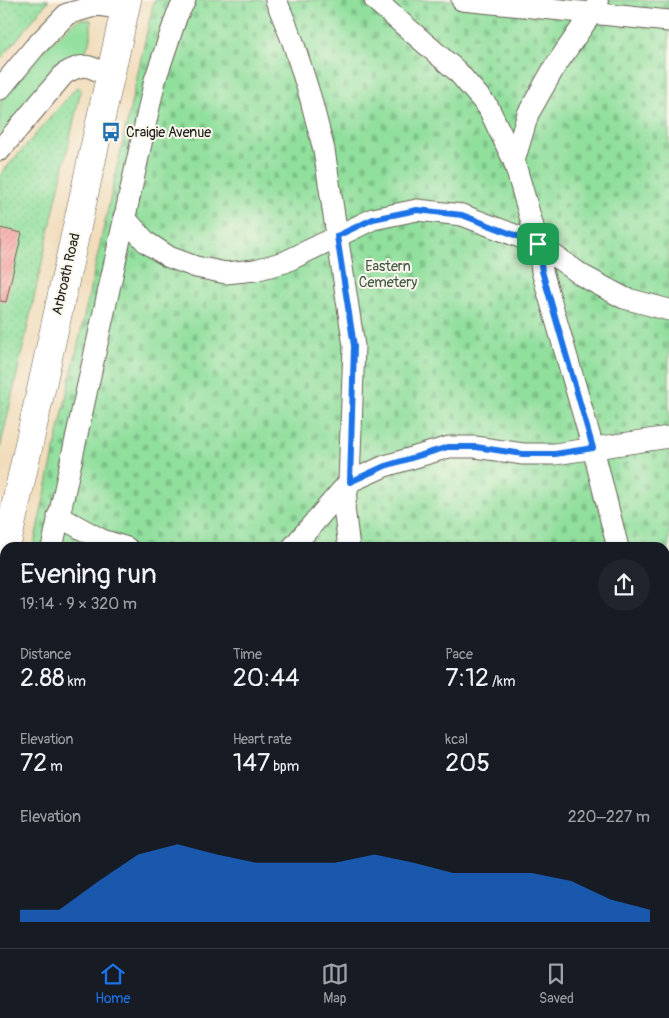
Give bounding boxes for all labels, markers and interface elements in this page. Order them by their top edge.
bus stop icon: Craigie Avenue [100,121,122,143]
place label: Craigie Avenue [126,124,211,141]
pin [517,223,559,265]
icon: arrive [524,230,552,258]
street label: Arbroath Road [48,231,84,317]
park label: Eastern Cemetery [359,258,417,291]
text: Evening run [20,557,157,592]
button: share [598,559,650,611]
text: 19:14 · 9 × 320 m [20,594,137,614]
text: Distance [20,646,71,663]
text: Time [233,646,262,663]
text: Pace [445,646,473,663]
text: 2.88 [20,663,65,694]
text: 20:44 [233,663,299,694]
text: 7:12 [445,663,489,694]
text: km [65,673,86,690]
text: /km [489,673,515,690]
text: Elevation [20,731,73,748]
text: Heart rate [233,731,292,748]
text: kcal [445,731,468,748]
text: 72 [20,748,47,779]
text: 147 [233,748,270,779]
text: 205 [445,748,490,779]
text: m [47,758,63,775]
text: bpm [270,758,299,775]
text: Elevation [20,807,81,827]
text: 220–227 m [568,807,650,827]
tab: Home [95,960,130,1007]
tab: Map [321,960,349,1007]
tab: Saved [539,960,574,1007]

